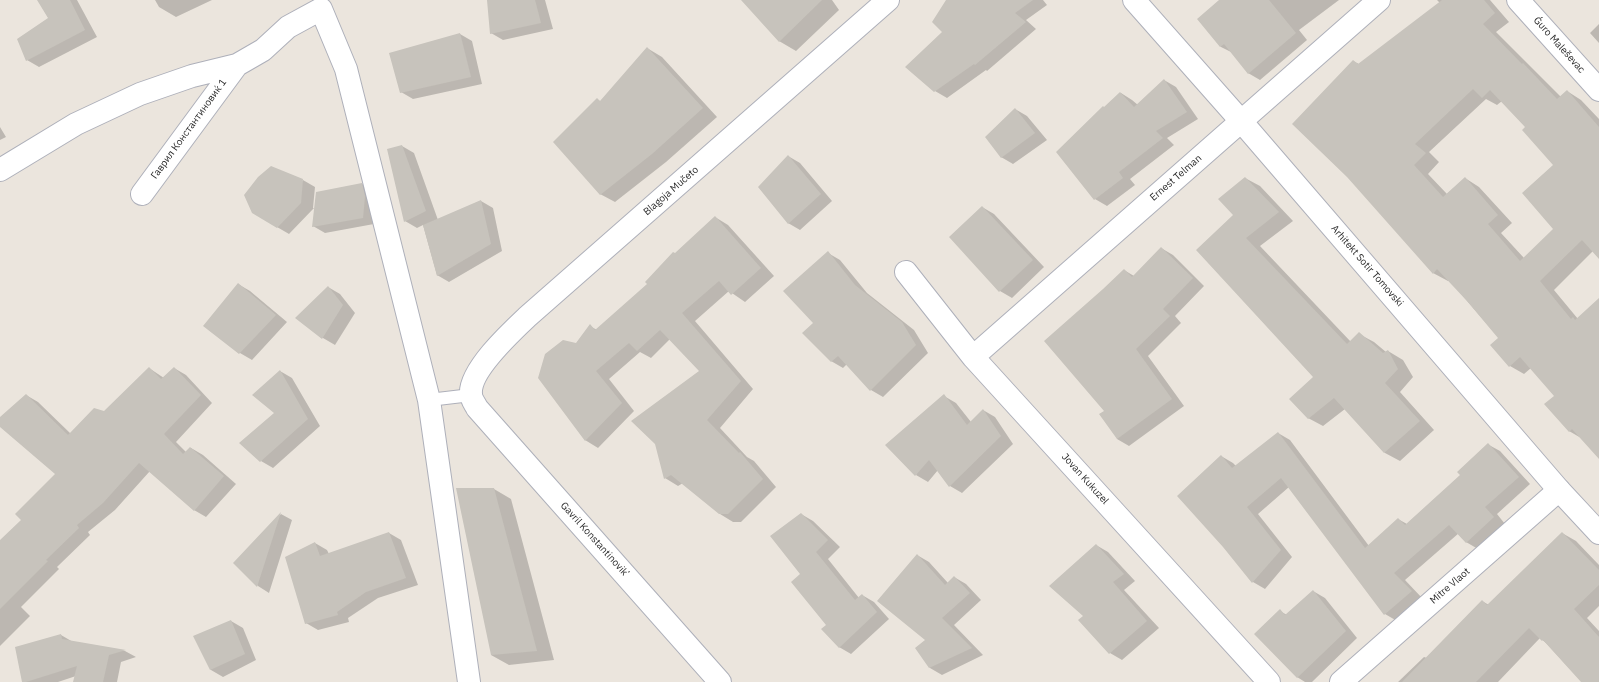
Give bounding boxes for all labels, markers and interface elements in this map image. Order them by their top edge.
street label: Ǵuro Maleševac [1531,14,1587,76]
street label: Гаврил Константиновиќ 1 [149,77,229,181]
street label: Ernest Telman [1148,152,1204,204]
street label: Blagoja Mučeto [641,164,701,218]
street label: Arhitekt Sotir Tomovski [1328,223,1406,309]
street label: Jovan Kukuzel [1059,451,1111,507]
street label: Gavril Konstantinoviḱ [558,500,630,578]
street label: Mitre Vlaot [1428,565,1472,607]

